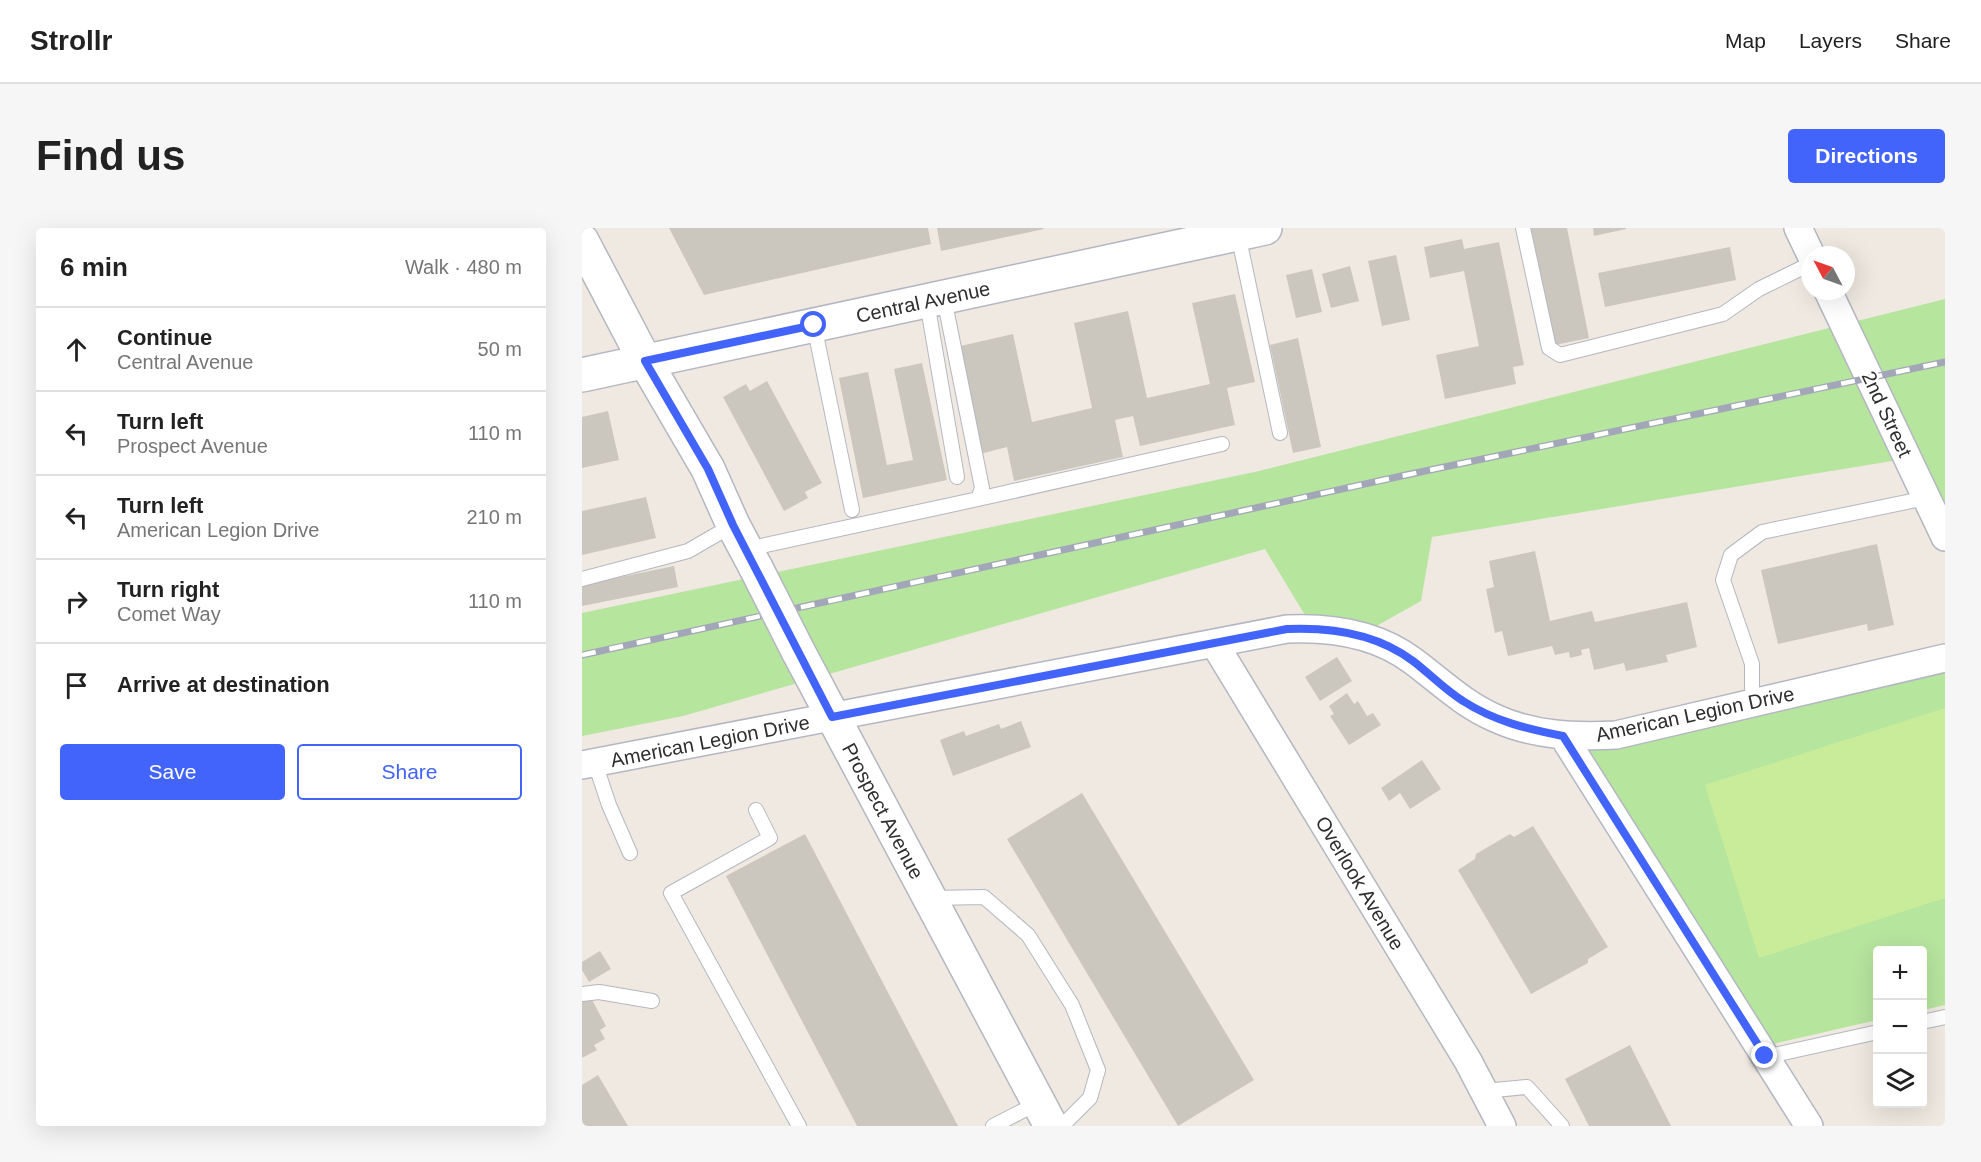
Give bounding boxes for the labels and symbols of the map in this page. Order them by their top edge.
north arrow [1801,246,1855,300]
street label: Central Avenue [854,277,992,327]
route start [800,311,826,337]
street label: 2nd Street [1858,368,1917,461]
street label: American Legion Drive [1594,682,1796,746]
street label: American Legion Drive [609,711,811,771]
street label: Prospect Avenue [838,739,928,883]
street label: Overlook Avenue [1311,812,1409,954]
route end [1751,1042,1777,1068]

